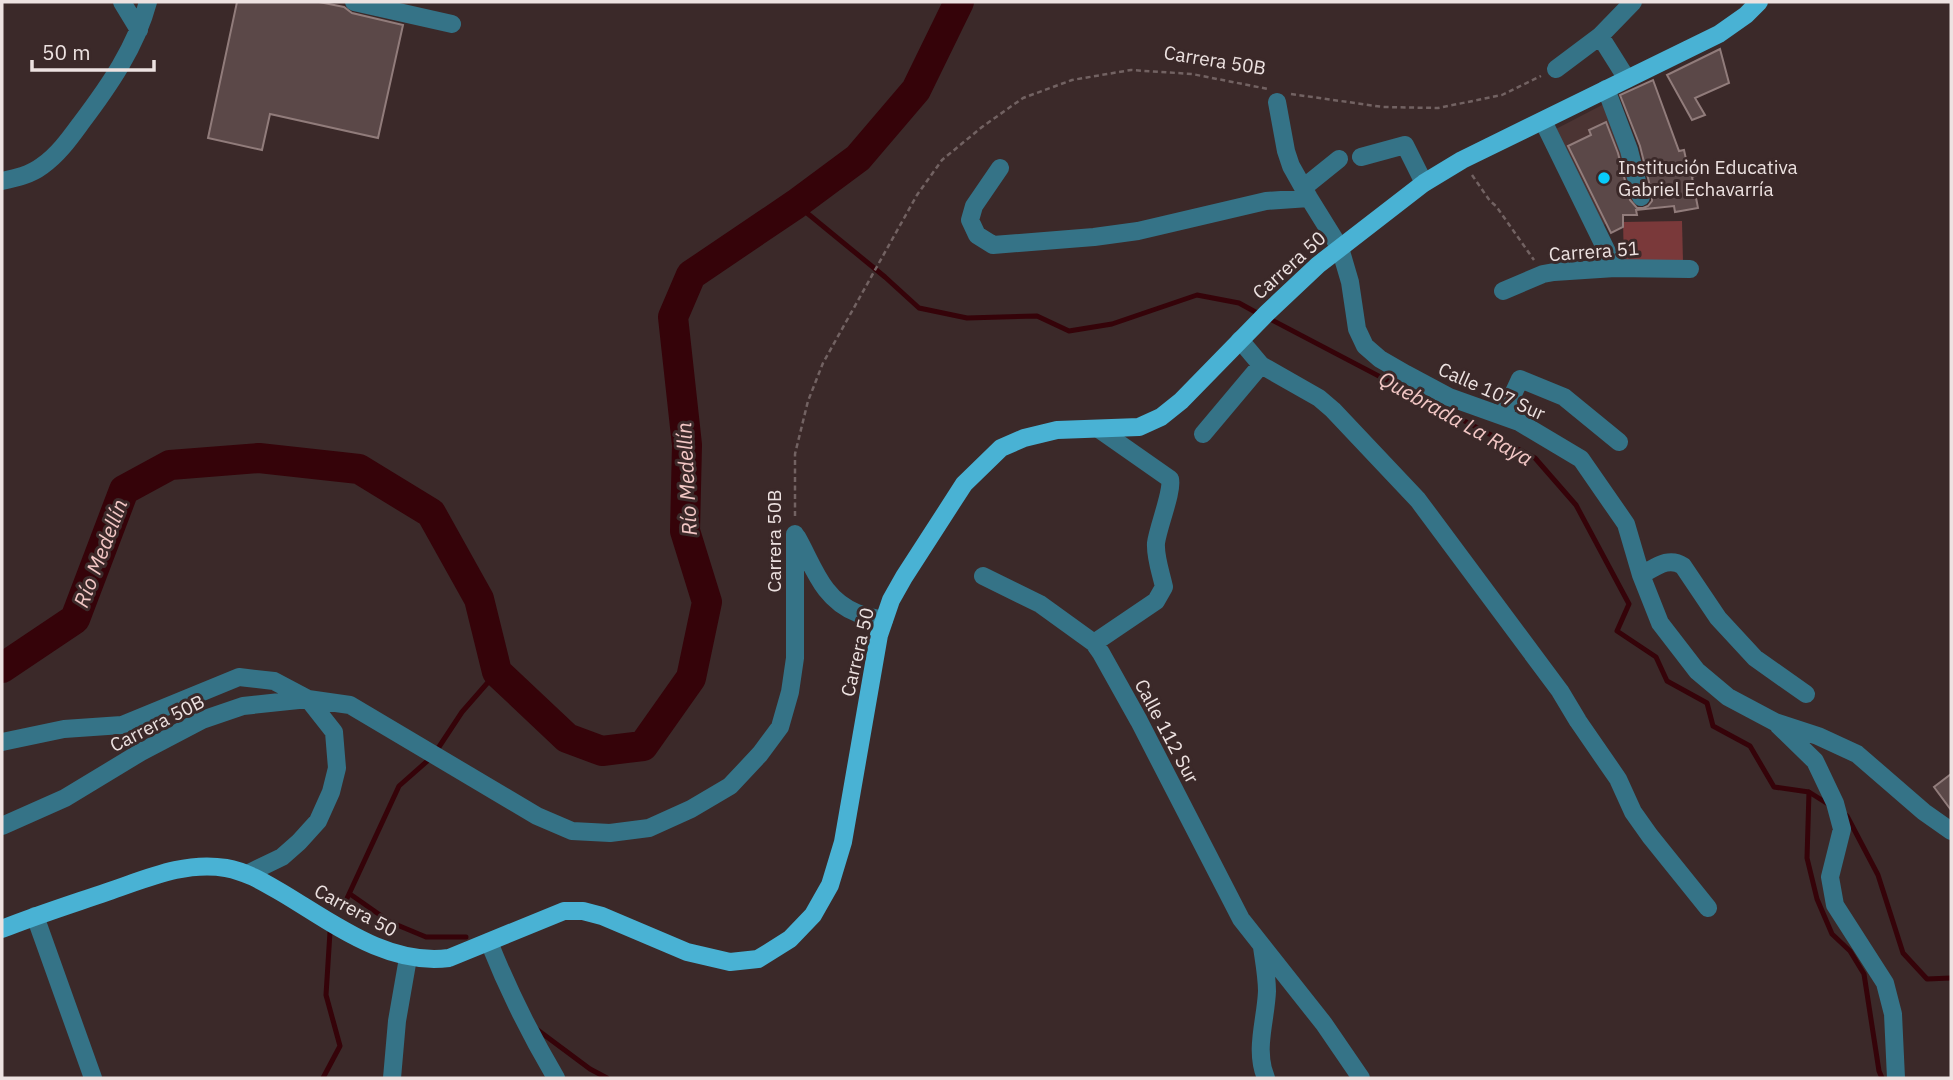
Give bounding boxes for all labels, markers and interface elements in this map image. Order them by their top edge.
scale bar [32,28,154,72]
text: 50 m [42,38,91,66]
street label: Carrera 50B [1162,40,1268,80]
place label: Institución Educativa Gabriel Echavarría [1618,155,1798,201]
marker: Institución Educativa Gabriel Echavarría [1596,170,1612,186]
street label: Carrera 50 [1247,226,1331,304]
street label: Carrera 51 [1548,236,1640,266]
street label: Calle 107 Sur [1435,357,1549,425]
water label: Quebrada La Raya [1374,364,1538,472]
water label: Río Medellín [669,421,703,537]
street label: Carrera 50B [762,490,786,592]
water label: Río Medellín [67,495,133,611]
street label: Carrera 50 [835,605,879,699]
street label: Calle 112 Sur [1130,675,1205,787]
street label: Carrera 50B [106,689,208,757]
street label: Carrera 50 [310,878,402,942]

